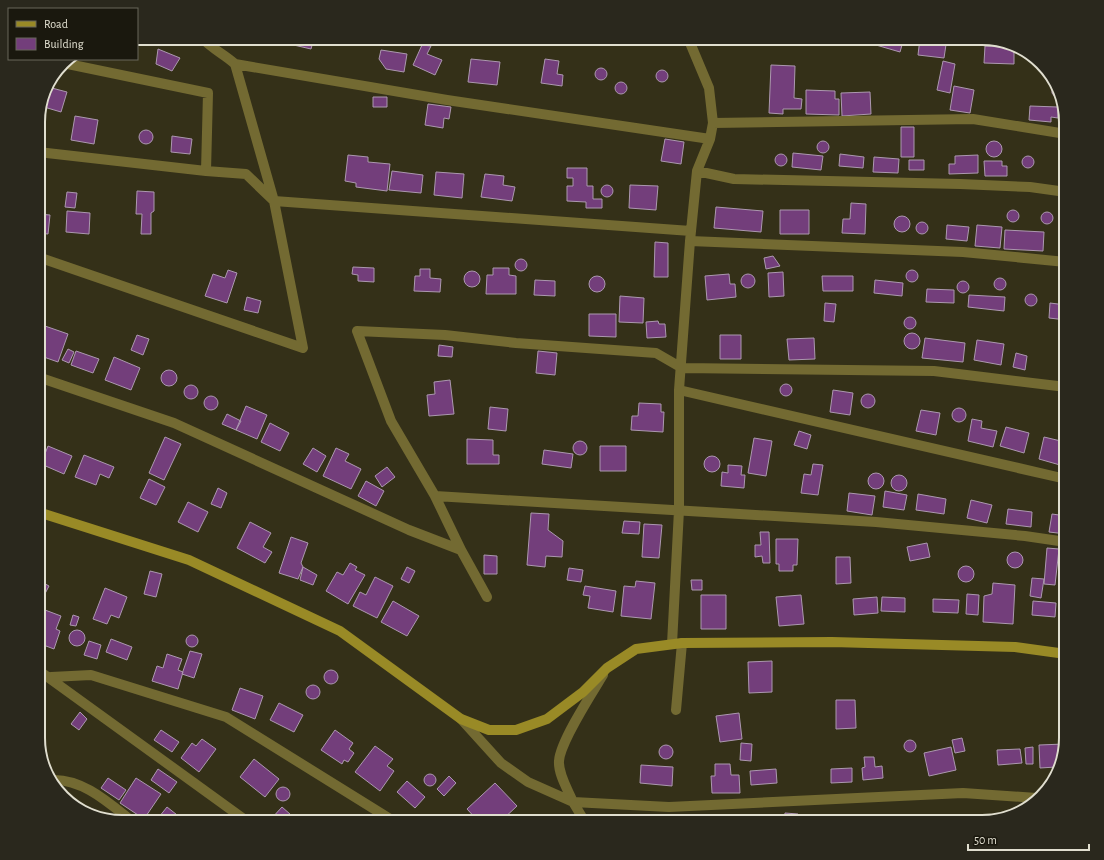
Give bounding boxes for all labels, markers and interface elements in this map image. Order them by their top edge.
legend [8,8,138,60]
text: Road [44,18,68,30]
text: Building [44,38,84,50]
scale bar [968,826,1089,852]
text: 50 m [974,834,997,846]

